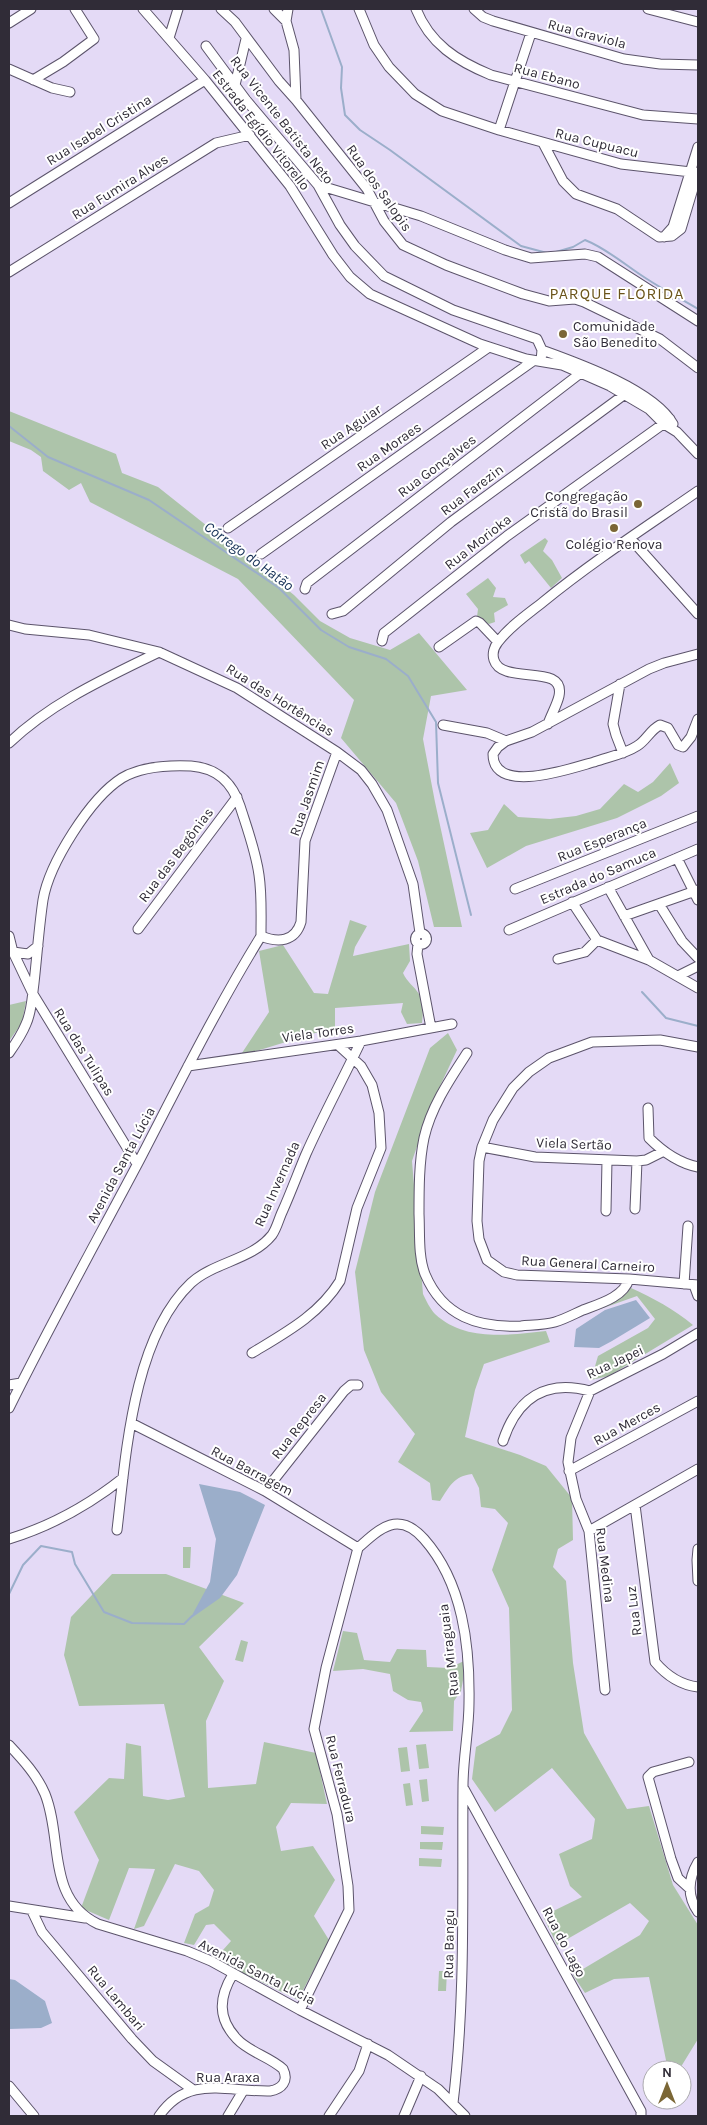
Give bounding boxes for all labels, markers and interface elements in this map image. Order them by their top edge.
street label: Rua Graviola [546,15,628,53]
street label: Rua Vicente Batista Neto [227,53,337,187]
street label: Rua Ebano [512,59,582,93]
street label: Estrada Egídio Vitorello [209,66,313,194]
street label: Rua Isabel Cristina [43,91,155,169]
street label: Rua Cupuacu [554,124,640,162]
street label: Rua dos Salopis [343,141,415,235]
street label: Rua Fumira Alves [69,151,171,223]
district label: PARQUE FLÓRIDA [549,284,685,303]
place label: Comunidade São Benedito [573,318,657,351]
marker: Comunidade São Benedito [557,328,569,340]
street label: Rua Aguiar [317,400,385,453]
street label: Rua Moraes [353,419,425,475]
street label: Rua Gonçalves [394,431,480,501]
street label: Rua Farezin [437,461,507,519]
place label: Congregação Cristã do Brasil [530,488,628,521]
marker: Congregação Cristã do Brasil [632,498,644,510]
street label: Rua Morioka [441,511,515,573]
water label: Córrego do Hatão [201,517,298,595]
marker: Colégio Renova [608,522,620,534]
place label: Colégio Renova [566,536,663,553]
street label: Rua das Hortências [223,660,337,740]
street label: Rua Jasmim [286,758,328,838]
street label: Rua das Begônias [135,804,217,906]
street label: Rua Esperança [555,814,649,866]
street label: Estrada do Samuca [537,844,659,908]
street label: Rua das Tulipas [50,1005,118,1099]
street label: Viela Torres [281,1020,355,1046]
street label: Avenida Santa Lúcia [83,1104,159,1226]
street label: Viela Sertão [536,1134,612,1154]
street label: Rua Invernada [251,1139,303,1229]
street label: Rua General Carneiro [521,1252,655,1276]
street label: Rua Japei [584,1341,646,1383]
street label: Rua Represa [268,1389,330,1463]
street label: Rua Merces [591,1399,663,1449]
street label: Rua Barragem [208,1442,296,1500]
street label: Rua Medina [592,1526,618,1604]
street label: Rua Luz [623,1585,645,1637]
street label: Rua Miraguaia [435,1603,463,1697]
street label: Rua Ferradura [322,1733,360,1825]
street label: Rua do Lago [538,1904,590,1980]
street label: Rua Bangu [440,1909,458,1979]
street label: Avenida Santa Lúcia [196,1935,318,2009]
street label: Rua Lambari [84,1962,148,2034]
north arrow [642,2060,692,2110]
text: N [662,2064,672,2081]
street label: Rua Araxa [196,2069,260,2086]

